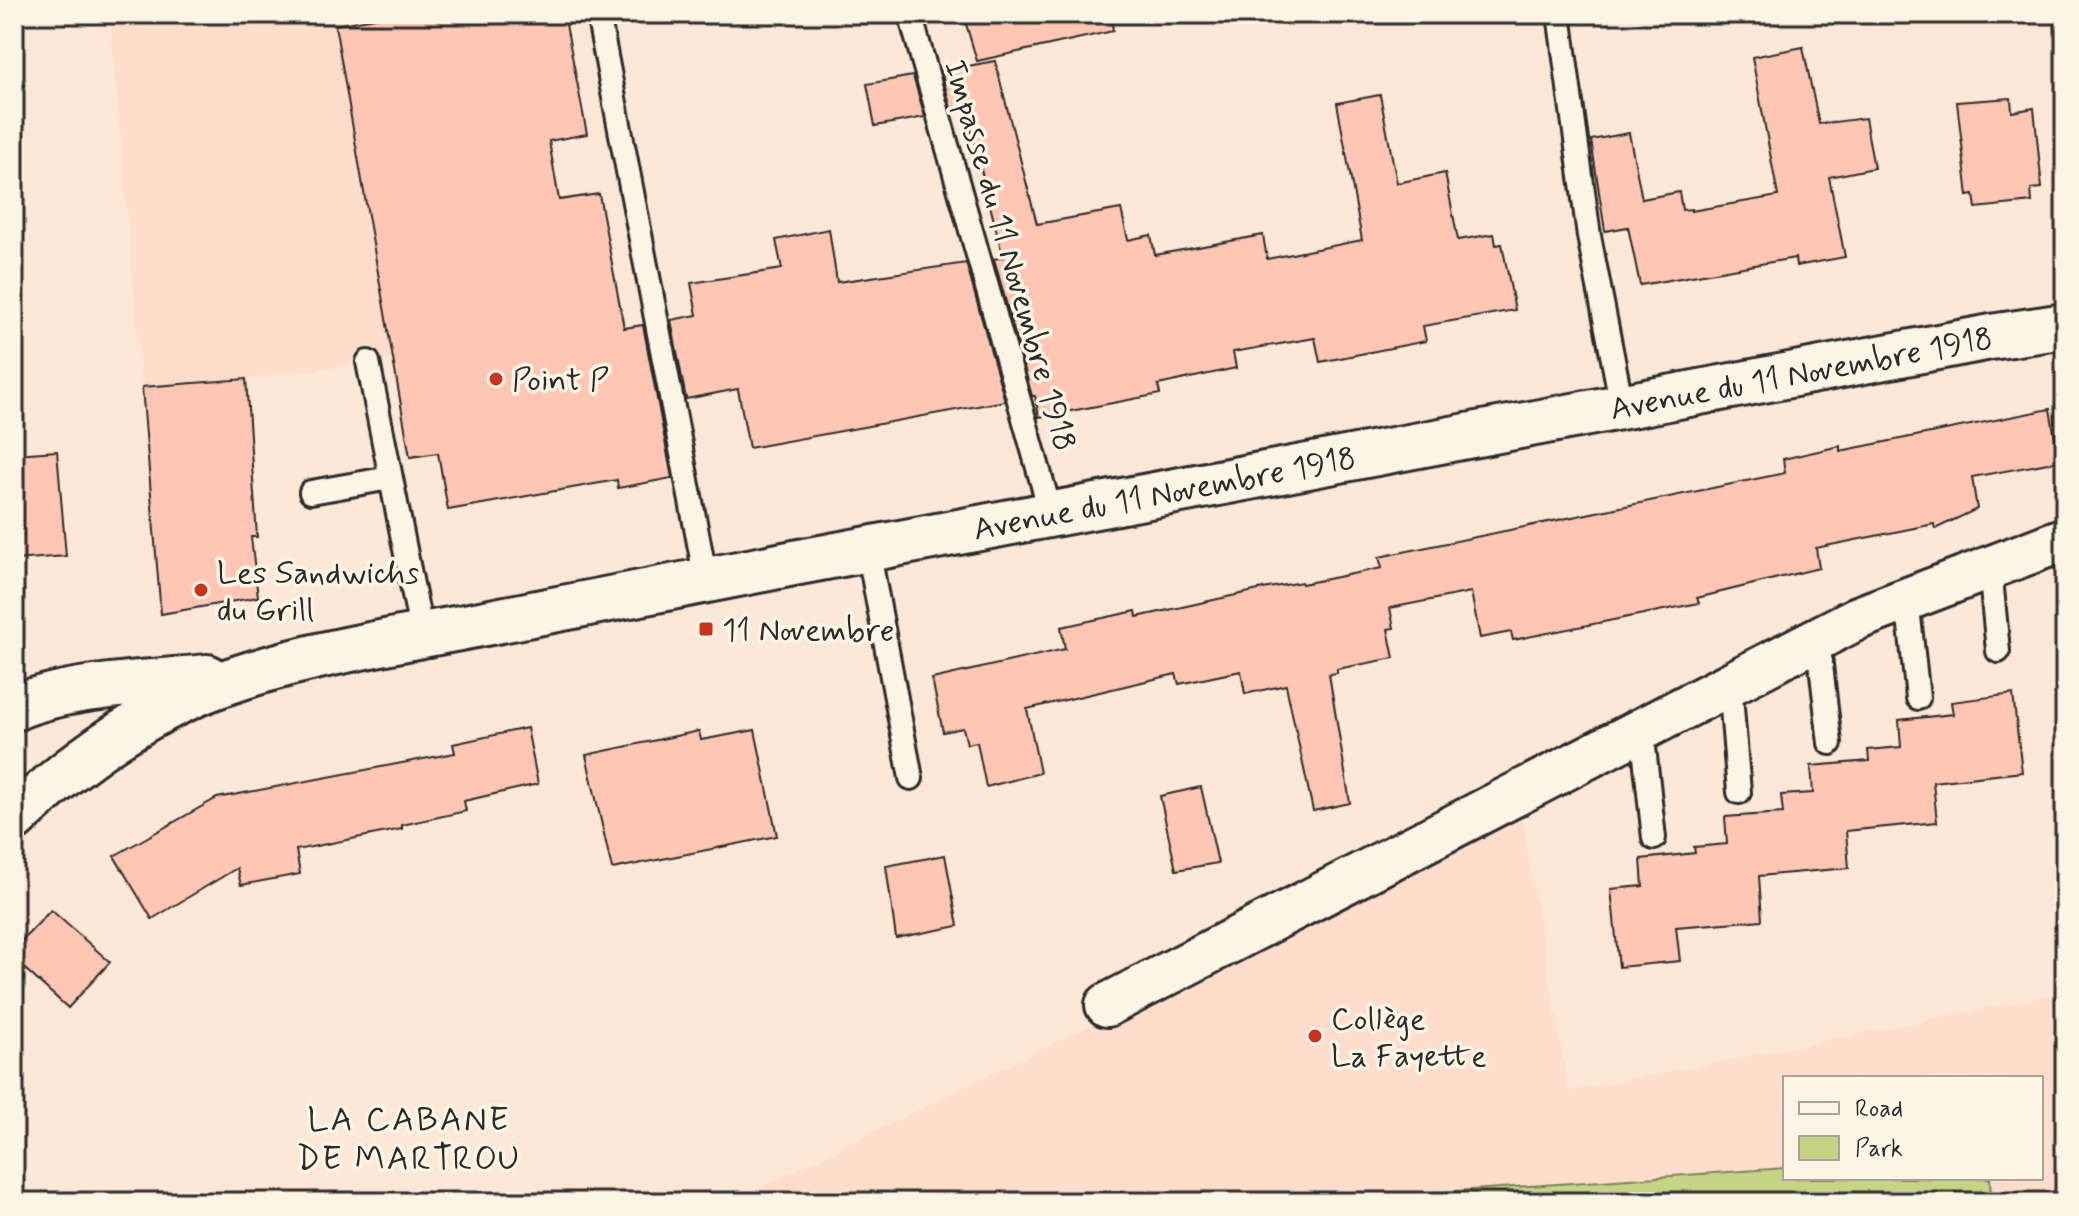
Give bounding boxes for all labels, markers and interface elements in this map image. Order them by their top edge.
street label: Impasse du 11 Novembre 1918 [933,55,1085,456]
street label: Avenue du 11 Novembre 1918 [1607,318,1996,431]
place label: Point P [512,360,609,402]
marker: Point P [487,370,505,388]
street label: Avenue du 11 Novembre 1918 [970,438,1360,551]
place label: Les Sandwichs du Grill [217,553,419,632]
marker: Les Sandwichs du Grill [192,581,210,599]
place label: 11 Novembre [722,610,894,652]
marker: 11 Novembre [697,620,715,638]
place label: Collège La Fayette [1331,999,1487,1078]
marker: Collège La Fayette [1306,1027,1324,1045]
legend [1783,1076,2043,1180]
text: Road [1855,1094,1903,1125]
district label: LA CABANE DE MARTROU [296,1098,522,1182]
text: Park [1855,1134,1903,1165]

